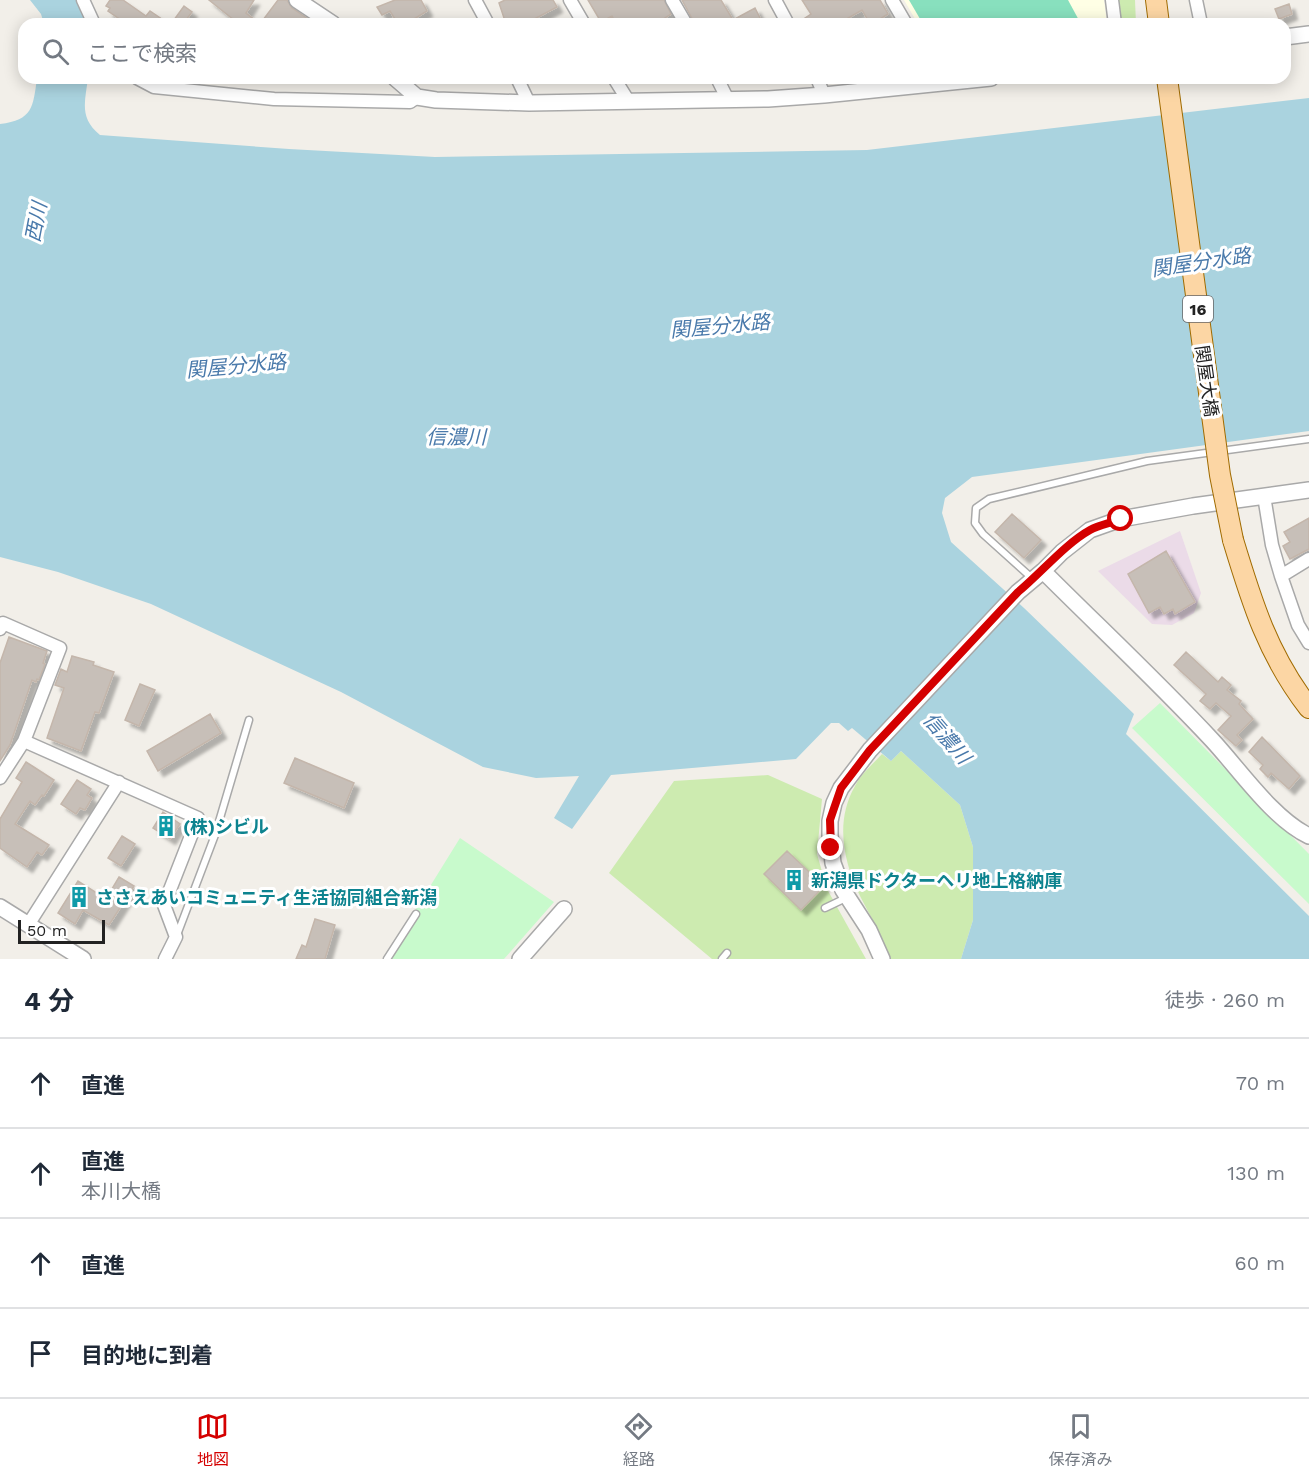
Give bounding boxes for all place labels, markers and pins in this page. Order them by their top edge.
building icon: (株)シビル [154,814,178,838]
place label: (株)シビル [183,816,269,837]
building icon: 新潟県ドクターヘリ地上格納庫 [782,868,806,892]
place label: 新潟県ドクターヘリ地上格納庫 [811,870,1062,891]
building icon: ささえあいコミュニティ生活協同組合新潟 [67,885,91,909]
place label: ささえあいコミュニティ生活協同組合新潟 [96,887,437,908]

